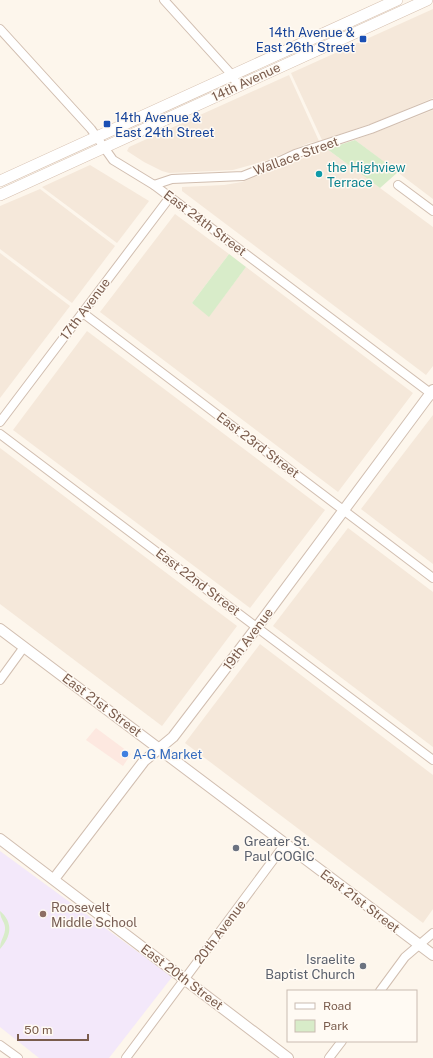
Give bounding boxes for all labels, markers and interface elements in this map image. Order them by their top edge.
place label: 14th Avenue & East 26th Street [256,25,355,55]
marker: 14th Avenue & East 26th Street [358,34,368,44]
street label: 14th Avenue [209,60,283,104]
place label: 14th Avenue & East 24th Street [115,110,214,140]
marker: 14th Avenue & East 24th Street [102,119,112,129]
street label: Wallace Street [251,134,341,178]
place label: the Highview Terrace [327,160,406,190]
marker: the Highview Terrace [314,169,324,179]
street label: East 24th Street [161,187,249,259]
street label: 17th Avenue [57,275,113,343]
street label: East 23rd Street [214,409,302,481]
street label: East 22nd Street [153,545,243,619]
street label: 19th Avenue [220,605,276,673]
street label: East 21st Street [59,670,145,740]
place label: A-G Market [133,747,202,762]
marker: A-G Market [120,749,130,759]
place label: Greater St. Paul COGIC [244,834,315,864]
marker: Greater St. Paul COGIC [231,843,241,853]
street label: East 21st Street [317,866,403,936]
street label: 20th Avenue [191,897,249,967]
place label: Roosevelt Middle School [51,900,137,930]
marker: Roosevelt Middle School [38,909,48,919]
street label: East 20th Street [138,941,226,1013]
place label: Israelite Baptist Church [265,952,355,982]
marker: Israelite Baptist Church [358,961,368,971]
legend [287,990,417,1042]
text: Road [323,999,351,1013]
scale bar [18,1016,88,1042]
text: Park [323,1019,349,1033]
text: 50 m [24,1023,52,1037]

